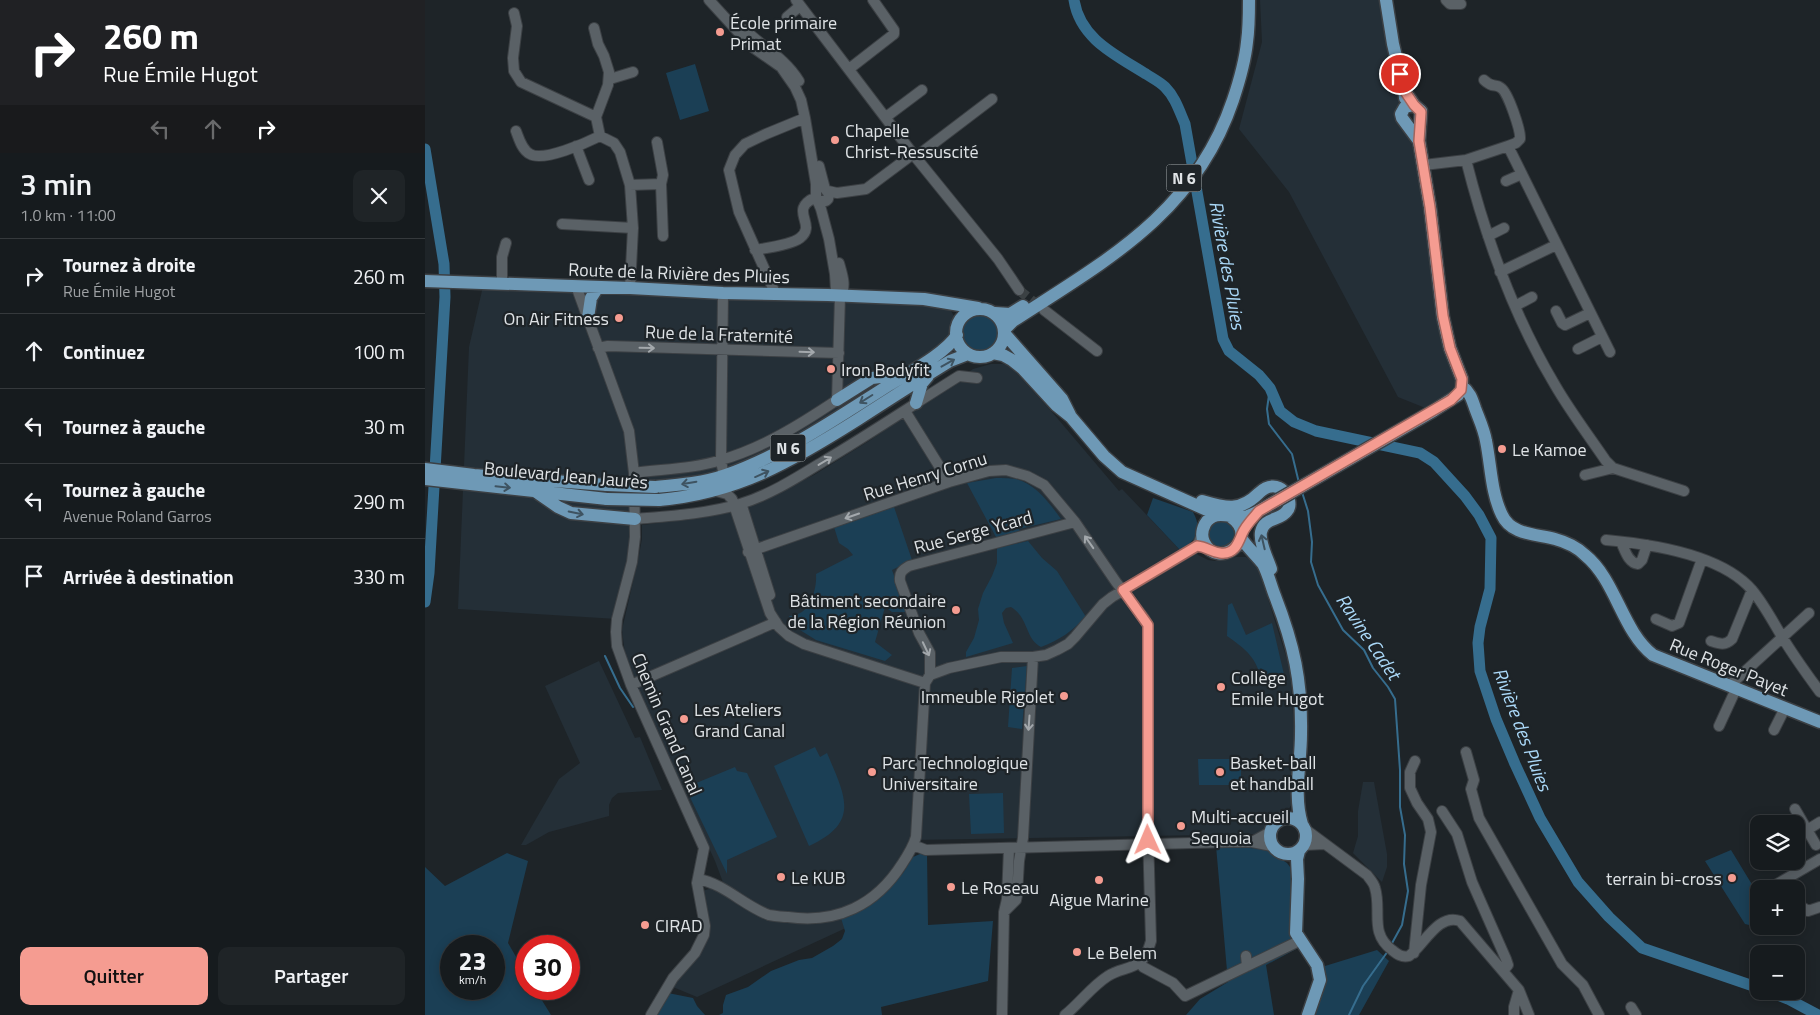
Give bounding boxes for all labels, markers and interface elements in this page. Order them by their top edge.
text: 260 m [103,9,199,63]
place label: École primaire Primat [730,9,837,57]
icon: right [20,20,85,85]
marker: École primaire Primat [714,26,726,38]
pin [1379,53,1421,95]
text: Rue Émile Hugot [103,57,258,91]
icon: arrive [1386,60,1414,88]
icon: left [146,115,174,143]
icon: ahead [199,115,227,143]
icon: right [252,115,280,143]
place label: Chapelle Christ-Ressuscité [845,117,979,165]
marker: Chapelle Christ-Ressuscité [829,134,841,146]
text: 3 min [20,161,92,207]
road number: N 6 [1167,164,1201,192]
button: close [353,170,405,222]
water label: Rivière des Pluies [1202,198,1254,333]
text: 1.0 km · 11:00 [20,203,116,227]
text: Tournez à droite [63,250,195,279]
street label: Route de la Rivière des Pluies [568,256,790,290]
icon: right [20,262,48,290]
text: 260 m [353,262,405,291]
text: Rue Émile Hugot [63,279,175,303]
place label: On Air Fitness [503,305,609,332]
marker: On Air Fitness [613,312,625,324]
street label: Rue de la Fraternité [644,318,794,350]
icon: ahead [20,337,48,365]
text: Continuez [63,337,145,366]
text: 100 m [353,337,405,366]
one-way arrow [638,343,655,353]
one-way arrow [799,348,815,357]
place label: Iron Bodyfit [841,356,930,383]
one-way arrow [941,357,955,367]
marker: Iron Bodyfit [825,363,837,375]
one-way arrow [859,394,873,405]
icon: left [20,412,48,440]
text: Tournez à gauche [63,412,205,441]
text: 30 m [364,412,405,441]
road number: N 6 [771,434,805,462]
place label: Le Kamoe [1512,436,1586,463]
marker: Le Kamoe [1496,443,1508,455]
street label: Rue Henry Cornu [860,444,990,508]
street label: Boulevard Jean Jaurès [483,454,649,496]
one-way arrow [818,455,832,465]
one-way arrow [754,469,769,479]
text: Tournez à gauche [63,475,205,504]
one-way arrow [681,478,697,488]
one-way arrow [495,482,511,492]
icon: left [20,487,48,515]
text: 290 m [353,487,405,516]
street label: Rue Serge Ycard [911,503,1035,561]
text: Avenue Roland Garros [63,504,212,528]
one-way arrow [567,509,583,518]
one-way arrow [845,511,861,521]
one-way arrow [1258,534,1267,550]
one-way arrow [1084,535,1094,549]
icon: arrive [20,562,48,590]
text: Arrivée à destination [63,562,234,591]
text: 330 m [353,562,405,591]
place label: Bâtiment secondaire de la Région Réunion [788,587,946,635]
water label: Ravine Cadet [1329,587,1410,686]
marker: Bâtiment secondaire de la Région Réunion [950,604,962,616]
street label: Rue Roger Payet [1666,631,1793,703]
one-way arrow [922,641,932,656]
street label: Chemin Grand Canal [625,649,709,799]
water label: Rivière des Pluies [1486,663,1561,797]
place label: Collège Emile Hugot [1231,664,1325,712]
marker: Collège Emile Hugot [1215,681,1227,693]
place label: Immeuble Rigolet [921,683,1055,710]
marker: Immeuble Rigolet [1058,690,1070,702]
place label: Les Ateliers Grand Canal [694,696,785,744]
marker: Les Ateliers Grand Canal [678,713,690,725]
one-way arrow [1024,715,1033,731]
place label: Parc Technologique Universitaire [882,749,1028,797]
place label: Basket-ball et handball [1230,749,1317,797]
marker: Parc Technologique Universitaire [866,766,878,778]
marker: Basket-ball et handball [1214,766,1226,778]
place label: Multi-accueil Sequoia [1191,803,1289,851]
position arrow [1121,813,1173,865]
map controls [1750,815,1805,1000]
button: layers [1750,815,1805,870]
marker: Multi-accueil Sequoia [1175,820,1187,832]
place label: Le KUB [791,864,846,891]
place label: terrain bi-cross [1606,865,1722,892]
marker: Le KUB [775,871,787,883]
marker: terrain bi-cross [1726,872,1738,884]
place label: Le Roseau [961,874,1039,901]
marker: Aigue Marine [1093,874,1105,886]
button: + [1750,880,1805,935]
marker: Le Roseau [945,881,957,893]
place label: Aigue Marine [1049,886,1149,913]
place label: CIRAD [655,912,703,939]
marker: CIRAD [639,919,651,931]
speed limit sign: 30 [515,935,580,1000]
place label: Le Belem [1087,939,1157,966]
text: 23 [458,942,487,980]
button: − [1750,945,1805,1000]
marker: Le Belem [1071,946,1083,958]
button: Quitter [20,947,208,1005]
button: Partager [218,947,405,1005]
text: km/h [459,970,486,989]

